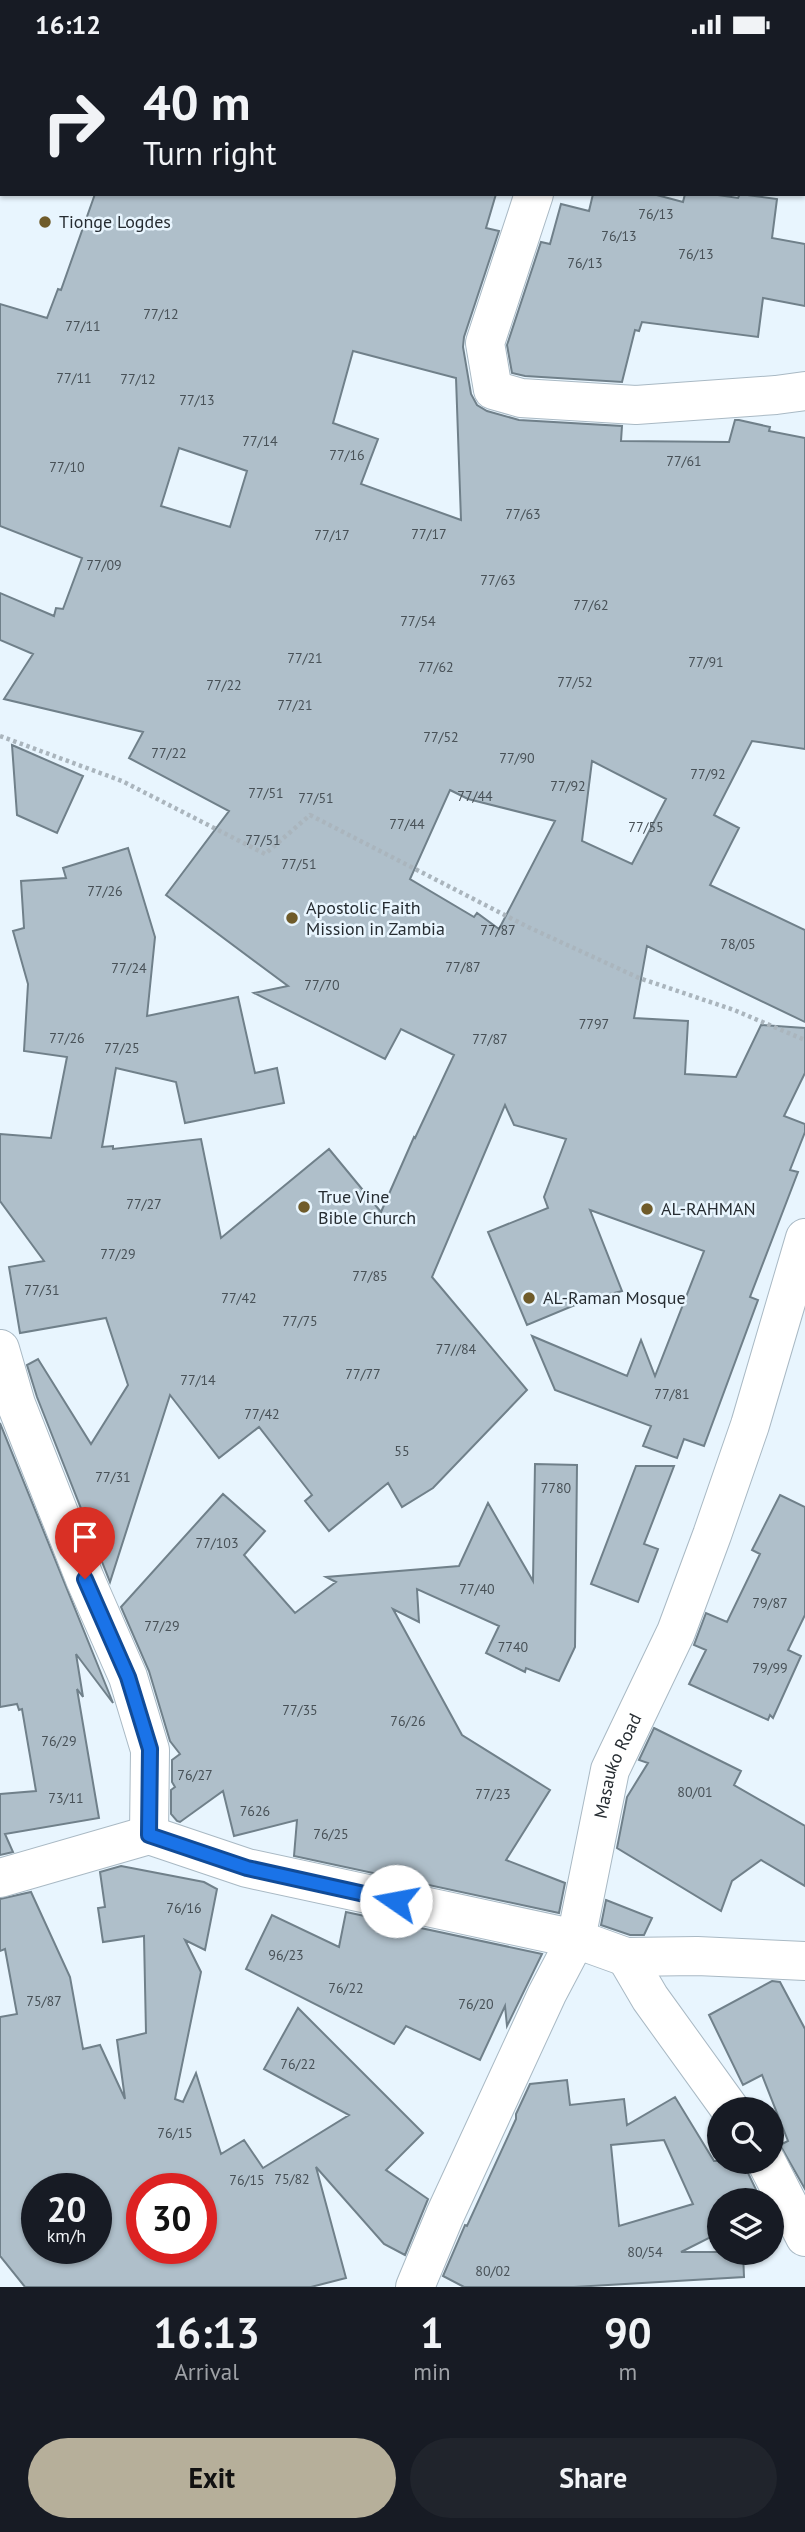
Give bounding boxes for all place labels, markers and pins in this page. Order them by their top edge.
place label: Tionge Logdes [59,210,171,233]
marker: Tionge Logdes [37,214,53,230]
place label: Apostolic Faith Mission in Zambia [306,896,445,940]
marker: Apostolic Faith Mission in Zambia [284,910,300,926]
place label: True Vine Bible Church [318,1185,416,1229]
place label: AL-RAHMAN [661,1197,756,1220]
marker: True Vine Bible Church [296,1199,312,1215]
marker: AL-RAHMAN [639,1201,655,1217]
place label: AL-Raman Mosque [543,1286,686,1309]
marker: AL-Raman Mosque [521,1290,537,1306]
pin [55,1507,115,1579]

